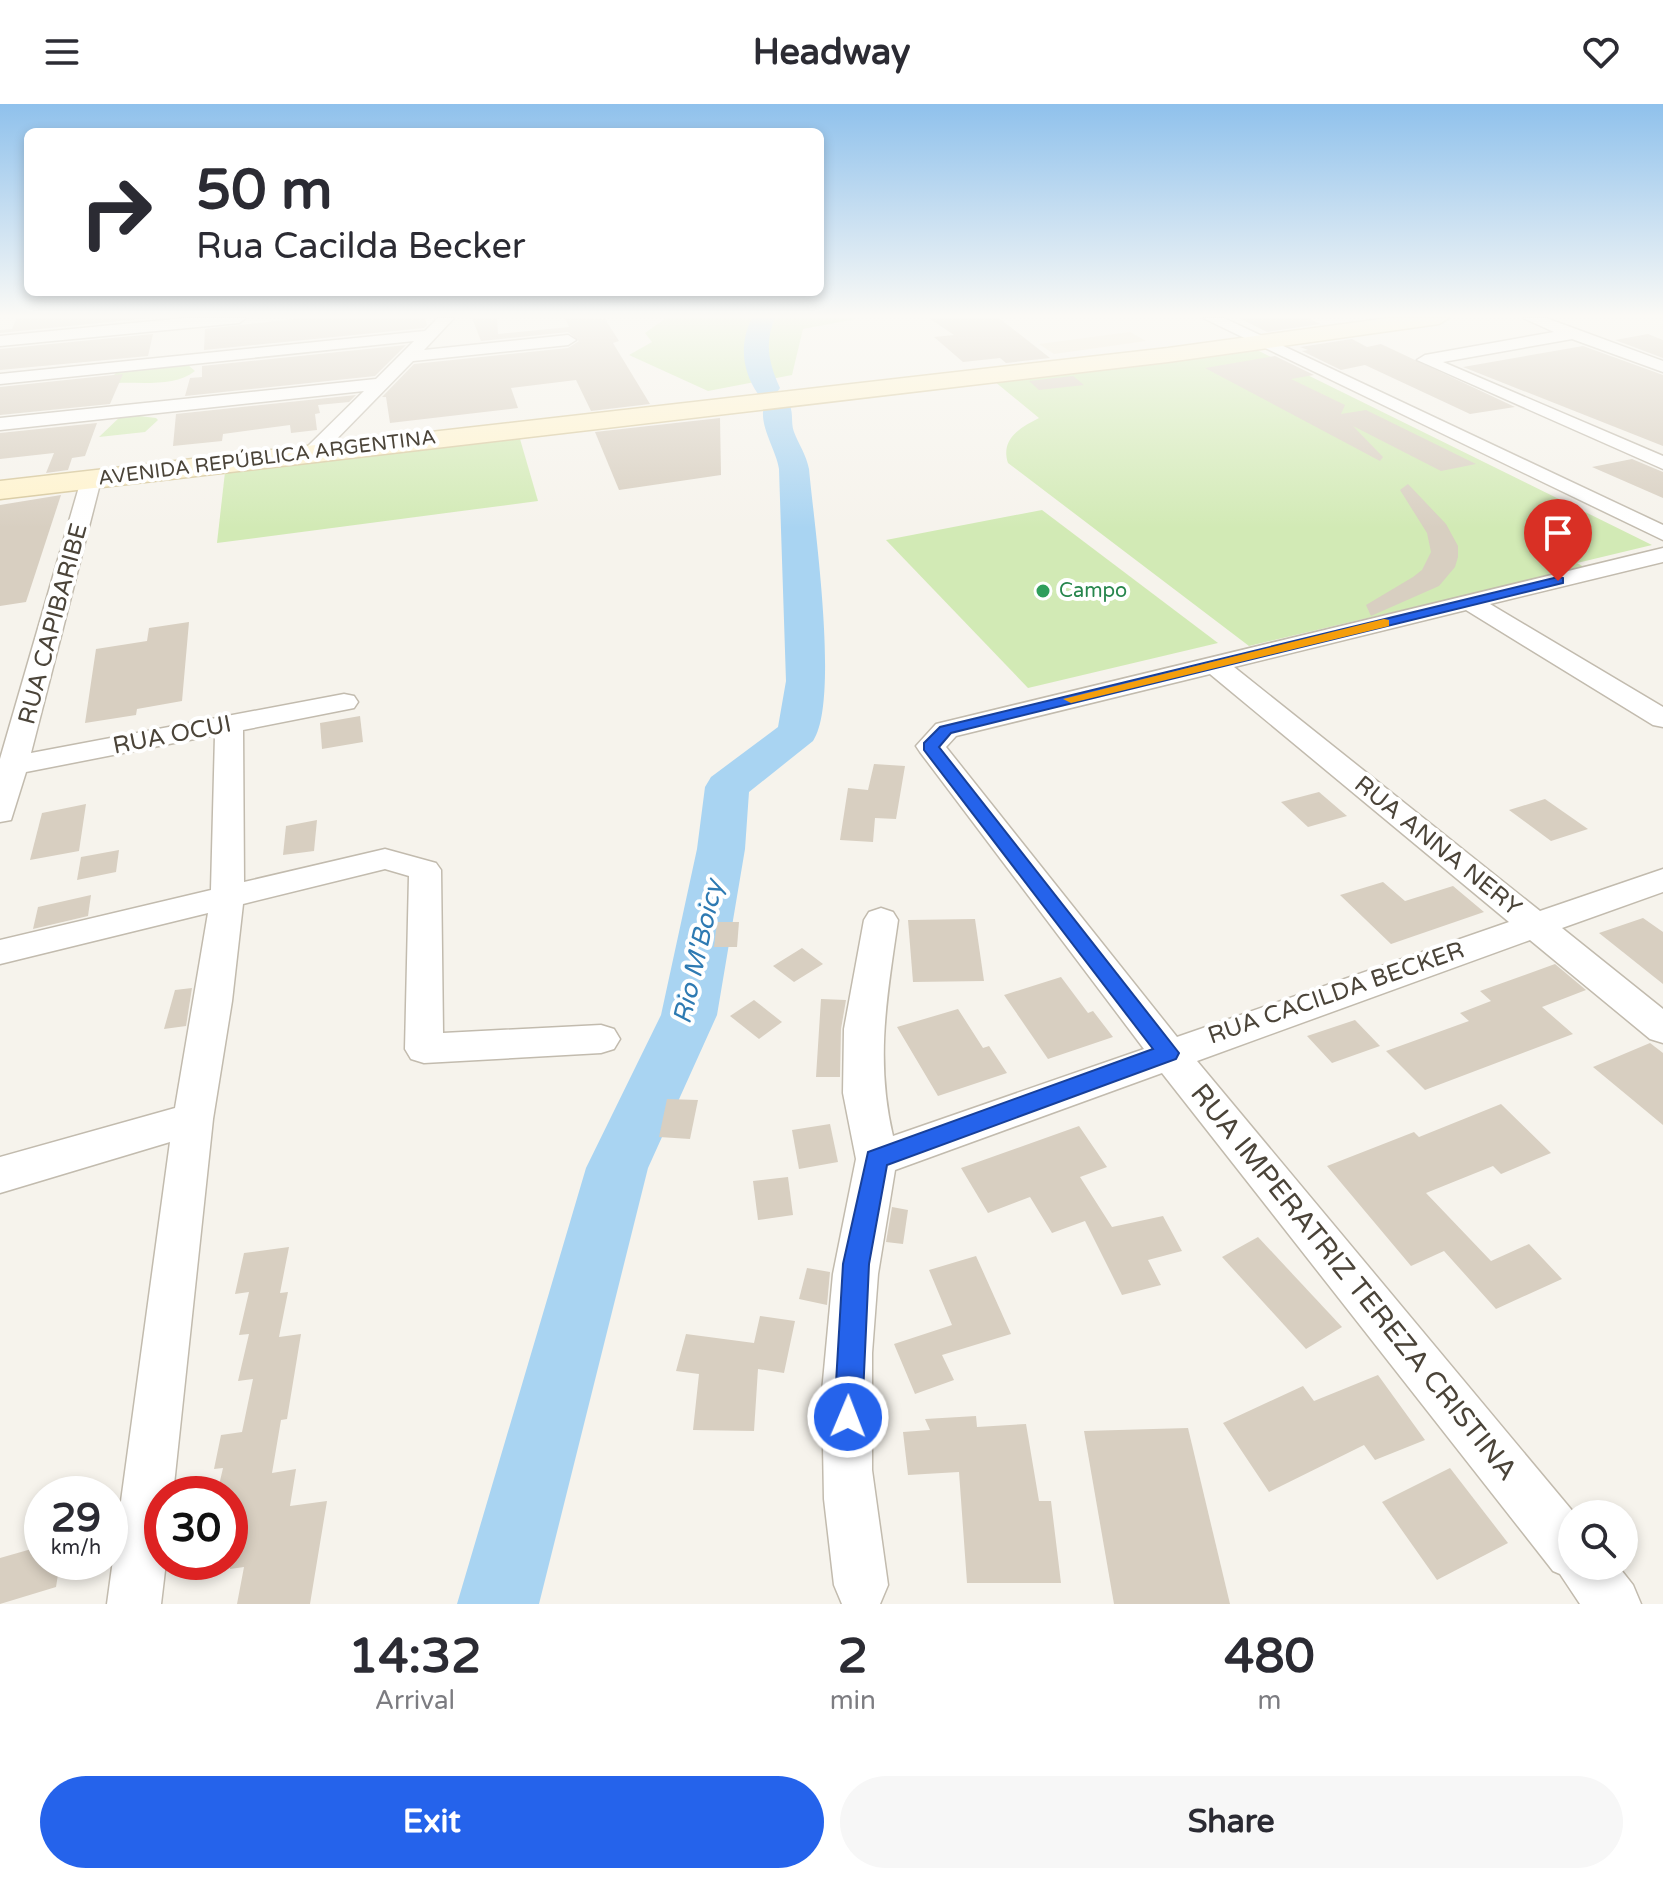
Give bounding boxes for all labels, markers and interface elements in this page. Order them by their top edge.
icon: menu [40,30,84,74]
icon: heart [1579,30,1623,74]
text: Headway [753,31,910,74]
text: 50 m [196,157,332,224]
icon: right [64,160,168,264]
text: Rua Cacilda Becker [196,225,526,268]
street label: AVENIDA REPÚBLICA ARGENTINA [97,424,437,491]
pin [1524,499,1592,581]
icon: arrive [1536,511,1580,555]
street label: RUA CAPIBARIBE [12,520,94,728]
place label: Campo [1059,579,1127,603]
marker: Campo [1034,582,1052,600]
street label: RUA OCUI [110,709,234,761]
street label: RUA ANNA NERY [1349,770,1527,922]
water label: Rio M'Boicy [666,874,730,1027]
street label: RUA CACILDA BECKER [1204,935,1468,1051]
street label: RUA IMPERATRIZ TEREZA CRISTINA [1183,1077,1525,1487]
position arrow [806,1375,890,1459]
speed limit sign: 30 [144,1476,248,1580]
text: 29 [51,1494,101,1542]
map controls [1558,1500,1638,1580]
button: search [1558,1500,1638,1580]
text: km/h [51,1536,101,1560]
text: 14:32 [348,1628,481,1686]
text: 2 [838,1628,868,1686]
text: 480 [1224,1628,1315,1686]
text: Arrival [375,1685,455,1716]
text: min [830,1685,876,1716]
text: m [1258,1685,1281,1716]
button: Exit [40,1776,824,1868]
button: Share [840,1776,1623,1868]

